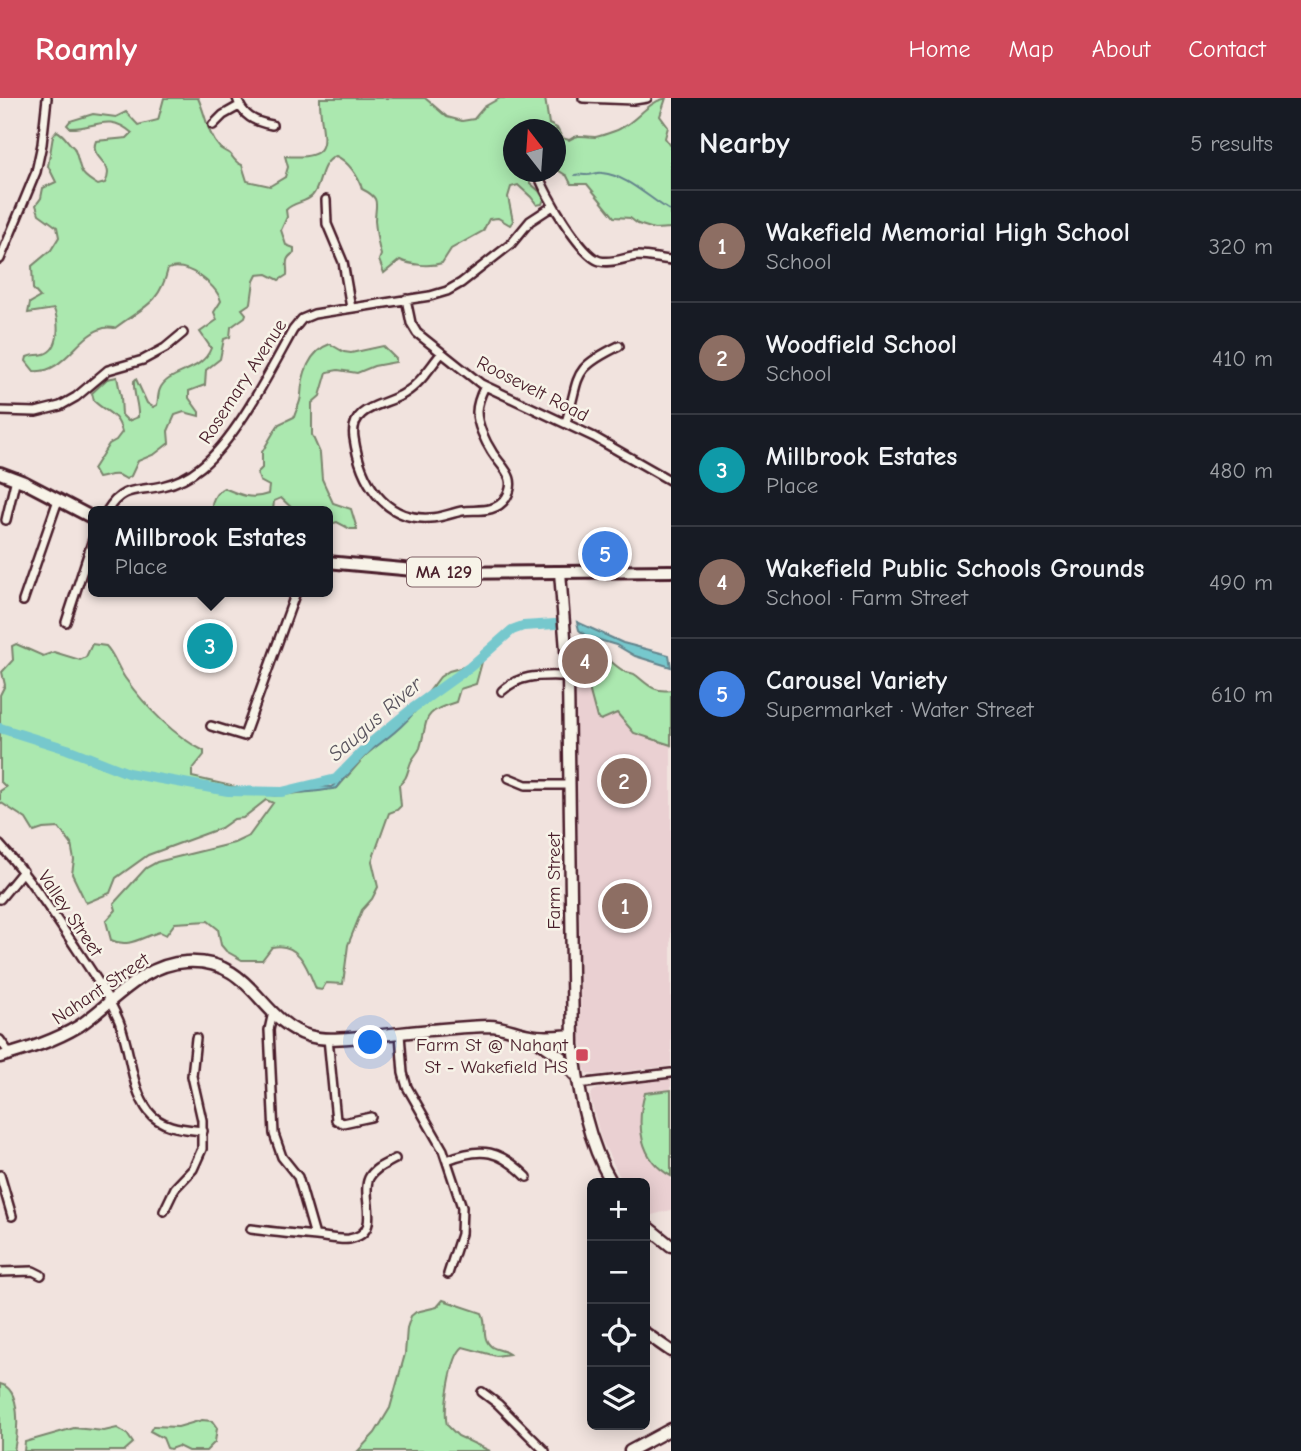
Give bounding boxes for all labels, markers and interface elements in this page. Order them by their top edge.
text: Roamly [35,30,137,68]
text: Home [909,35,970,63]
text: Map [1008,35,1054,63]
text: About [1092,35,1150,63]
text: Contact [1188,35,1266,63]
north arrow [503,119,566,182]
text: Nearby [699,126,790,161]
text: 5 results [1190,130,1273,157]
text: Wakefield Memorial High School [766,218,1130,248]
text: 1 [717,233,727,260]
text: 320 m [1209,233,1273,260]
text: School [766,248,831,275]
street label: Rosemary Avenue [194,315,291,448]
text: Woodfield School [766,330,957,360]
text: 2 [716,345,728,372]
text: 410 m [1212,345,1273,372]
street label: Roosevelt Road [473,351,592,426]
text: School [766,360,831,387]
text: Millbrook Estates [766,442,957,472]
text: 3 [716,457,728,484]
text: 480 m [1209,457,1273,484]
text: Place [766,472,818,499]
popup [88,506,333,597]
text: Millbrook Estates [115,523,306,553]
pin: 5 [582,528,628,580]
text: Place [115,553,167,580]
text: Wakefield Public Schools Grounds [766,554,1144,584]
road number: MA 129 [407,558,481,586]
text: 4 [717,569,727,596]
text: 490 m [1209,569,1273,596]
text: School · Farm Street [766,584,968,611]
pin: 3 [187,620,233,672]
pin: 4 [562,635,608,687]
text: Carousel Variety [766,666,947,696]
water label: Saugus River [323,671,428,766]
text: 5 [716,681,728,708]
text: 610 m [1211,681,1273,708]
text: Supermarket · Water Street [766,696,1034,723]
pin: 2 [601,755,647,807]
street label: Farm Street [543,832,565,929]
street label: Valley Street [33,866,107,961]
pin: 1 [602,880,648,932]
street label: Nahant Street [48,948,154,1029]
your location [353,1025,387,1059]
place label: Farm St @ Nahant St - Wakefield HS [416,1034,569,1078]
marker: Farm St @ Nahant St - Wakefield HS [574,1047,590,1063]
map controls [587,1178,650,1430]
button: + [587,1178,650,1241]
button: − [587,1241,650,1304]
button: locate [587,1304,650,1367]
button: layers [587,1367,650,1430]

